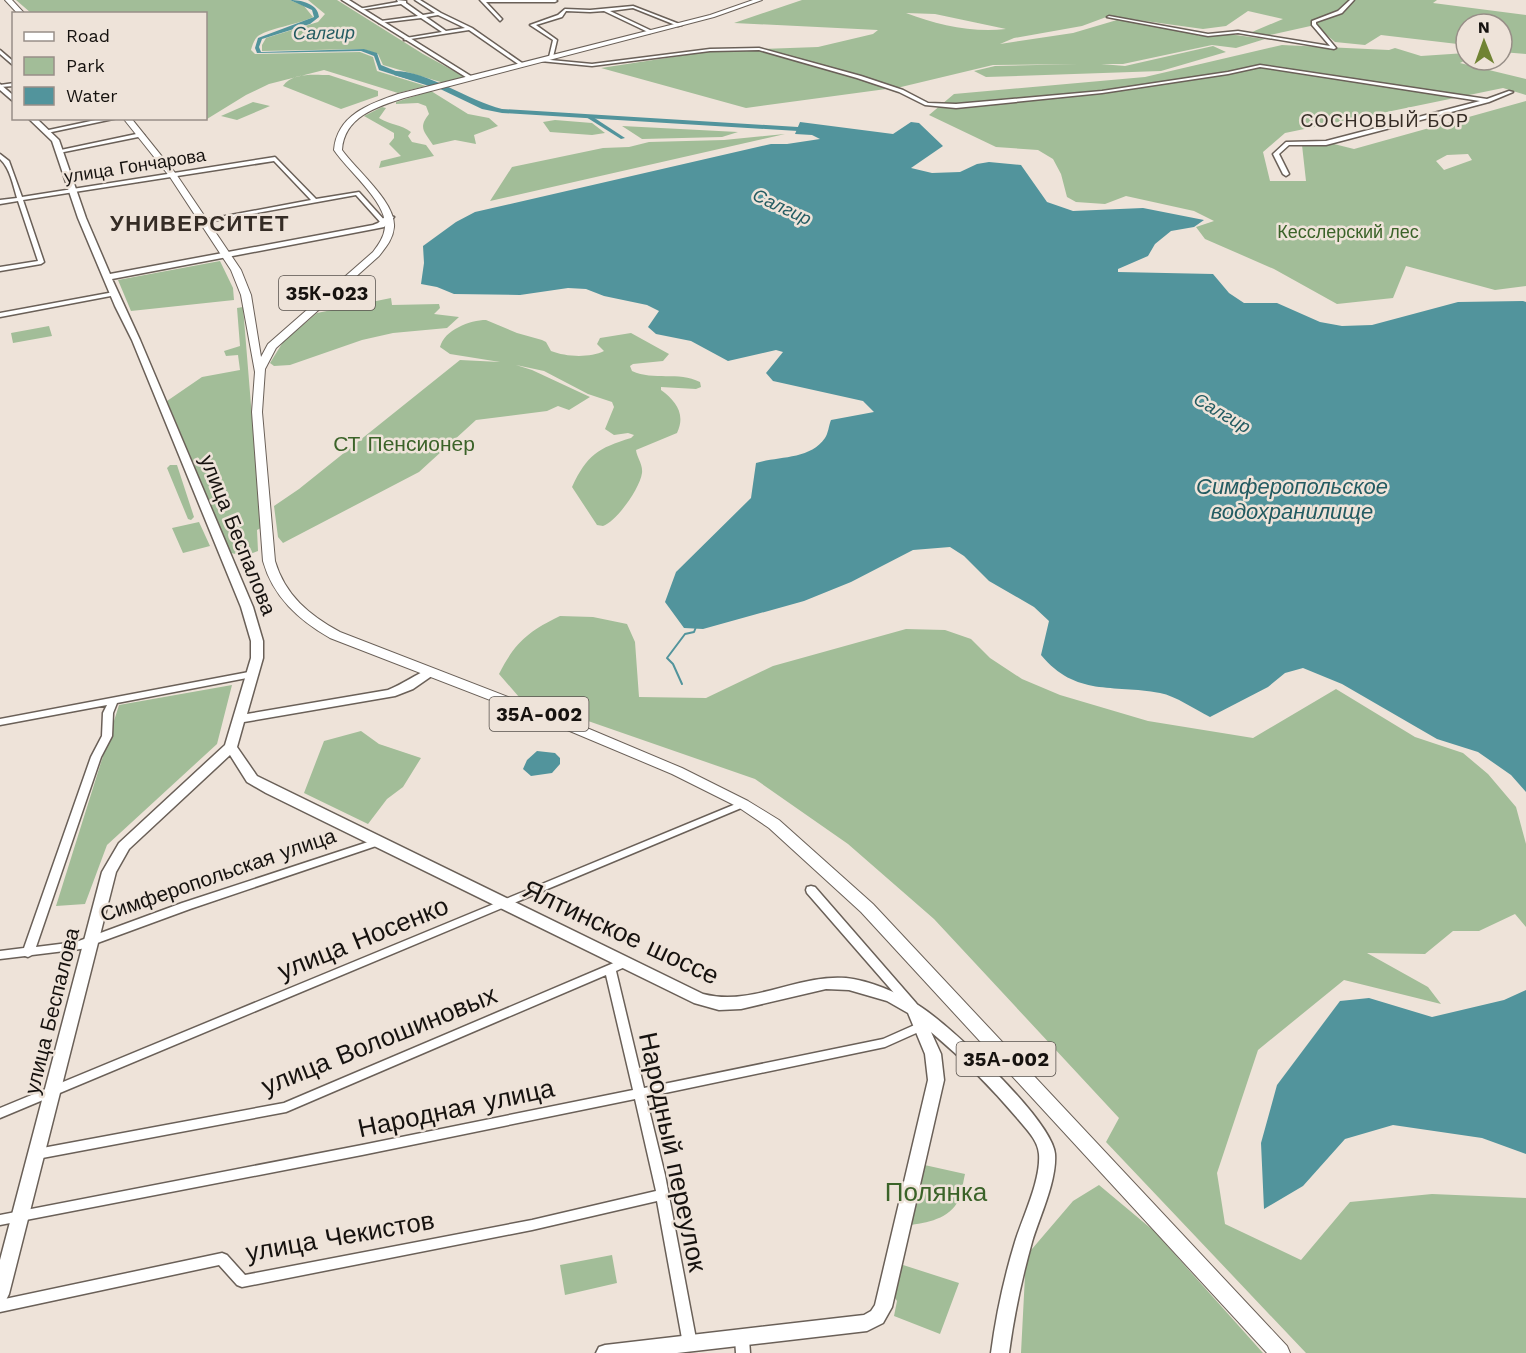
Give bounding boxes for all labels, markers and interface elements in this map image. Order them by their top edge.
legend [12,12,207,120]
north arrow [1454,12,1514,72]
text: N [1478,18,1490,37]
water label: Салгир [293,21,355,44]
text: Road [66,25,110,46]
text: Park [66,55,105,76]
text: Water [66,85,118,106]
district label: СОСНОВЫЙ БОР [1300,110,1470,131]
street label: улица Гончарова [63,144,208,187]
water label: Салгир [750,184,815,229]
district label: УНИВЕРСИТЕТ [110,211,290,236]
park label: Кесслерский лес [1277,221,1419,242]
road number: 35К-023 [279,276,375,310]
water label: Салгир [1190,388,1254,437]
park label: СТ Пенсионер [333,431,475,456]
street label: улица Беспалова [195,451,282,619]
water label: Симферопольское водохранилище [1196,474,1388,524]
road number: 35А-002 [490,697,588,731]
street label: Симферопольская улица [97,822,339,927]
street label: Ялтинское шоссе [518,873,724,991]
street label: улица Носенко [273,890,453,986]
street label: улица Беспалова [19,925,84,1097]
street label: улица Волошиновых [257,979,501,1101]
street label: Народный переулок [633,1030,713,1275]
road number: 35А-002 [956,1042,1056,1076]
street label: Народная улица [355,1072,557,1143]
park label: Полянка [885,1177,988,1207]
street label: улица Чекистов [243,1205,437,1267]

